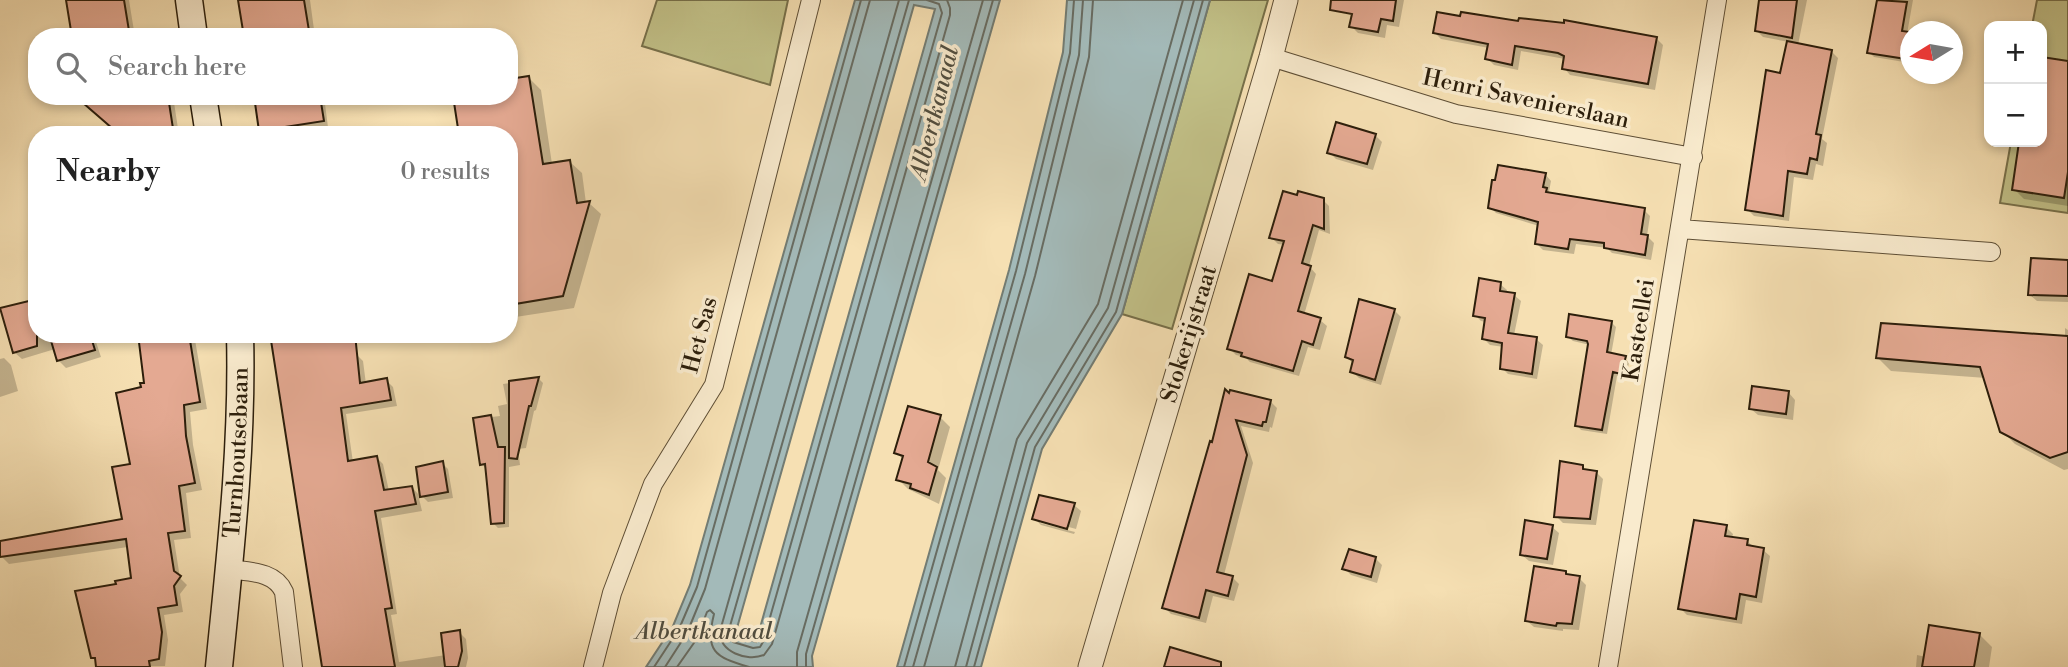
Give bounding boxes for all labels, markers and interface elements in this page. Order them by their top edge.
north arrow [1900,21,1963,84]
map controls [1984,21,2047,147]
button: + [1984,21,2047,84]
search box [28,28,518,105]
water label: Albertkanaal [903,43,966,186]
icon: search [52,48,90,86]
text: Search here [108,51,247,83]
street label: Henri Savenierslaan [1420,63,1632,135]
button: − [1984,84,2047,147]
text: Nearby [56,153,160,191]
text: 0 results [400,158,490,186]
street label: Stokerijstraat [1155,262,1223,406]
street label: Kasteellei [1617,277,1661,383]
street label: Het Sas [676,294,724,376]
street label: Turnhoutsebaan [218,367,254,539]
water label: Albertkanaal [632,617,773,647]

